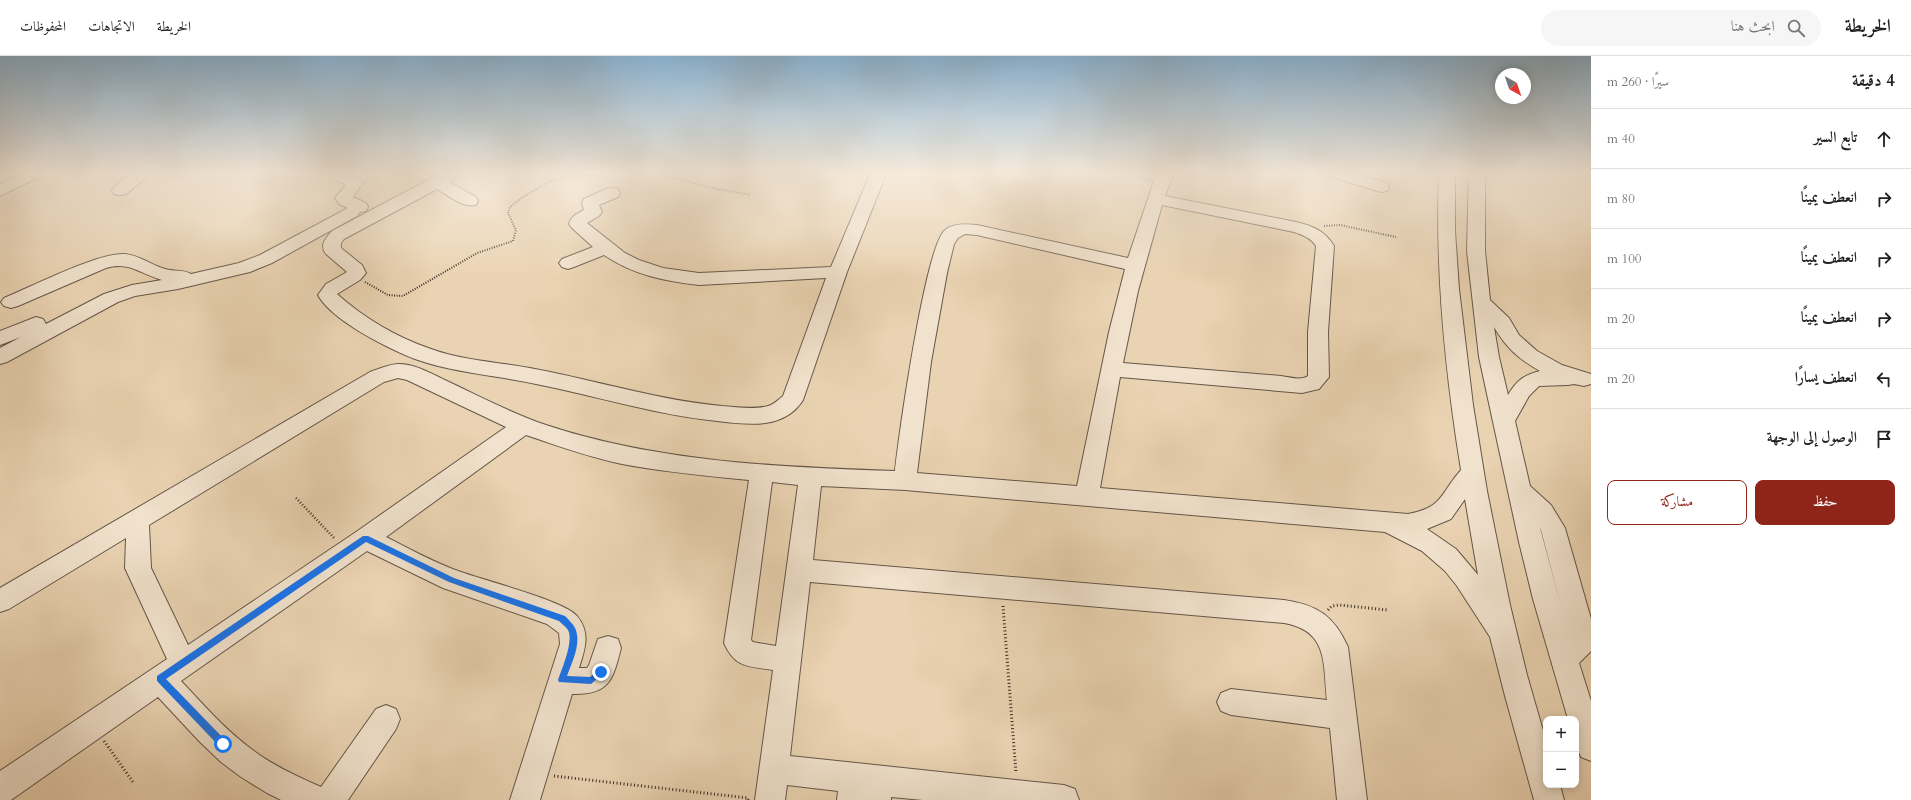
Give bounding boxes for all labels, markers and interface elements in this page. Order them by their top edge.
search box [1541,10,1821,46]
text: الخريطة [1845,13,1891,39]
text: ابحث هنا [1731,16,1775,36]
text: المحفوظات [20,17,66,36]
text: الاتجاهات [88,17,135,36]
text: الخريطة [157,17,191,36]
icon: search [1785,17,1807,39]
north arrow [1495,68,1531,104]
text: 4 دقيقة [1852,69,1895,92]
text: سيرًا · 260 m [1607,73,1669,91]
text: تابع السير [1814,127,1857,147]
icon: ahead [1873,128,1895,150]
text: 40 m [1607,130,1635,148]
text: انعطف يمينًا [1801,187,1857,207]
icon: right [1873,188,1895,210]
text: 80 m [1607,190,1635,208]
text: انعطف يمينًا [1801,247,1857,267]
icon: right [1873,248,1895,270]
text: 100 m [1607,250,1641,268]
text: انعطف يمينًا [1801,307,1857,327]
icon: right [1873,308,1895,330]
text: 20 m [1607,310,1635,328]
text: انعطف يسارًا [1795,367,1857,387]
icon: left [1873,368,1895,390]
text: 20 m [1607,370,1635,388]
text: الوصول إلى الوجهة [1767,427,1857,447]
icon: arrive [1873,428,1895,450]
button: مشاركة [1607,480,1747,525]
button: حفظ [1755,480,1895,525]
route end [592,663,610,681]
map controls [1543,716,1579,788]
button: + [1543,716,1579,752]
route start [214,735,232,753]
button: − [1543,752,1579,788]

